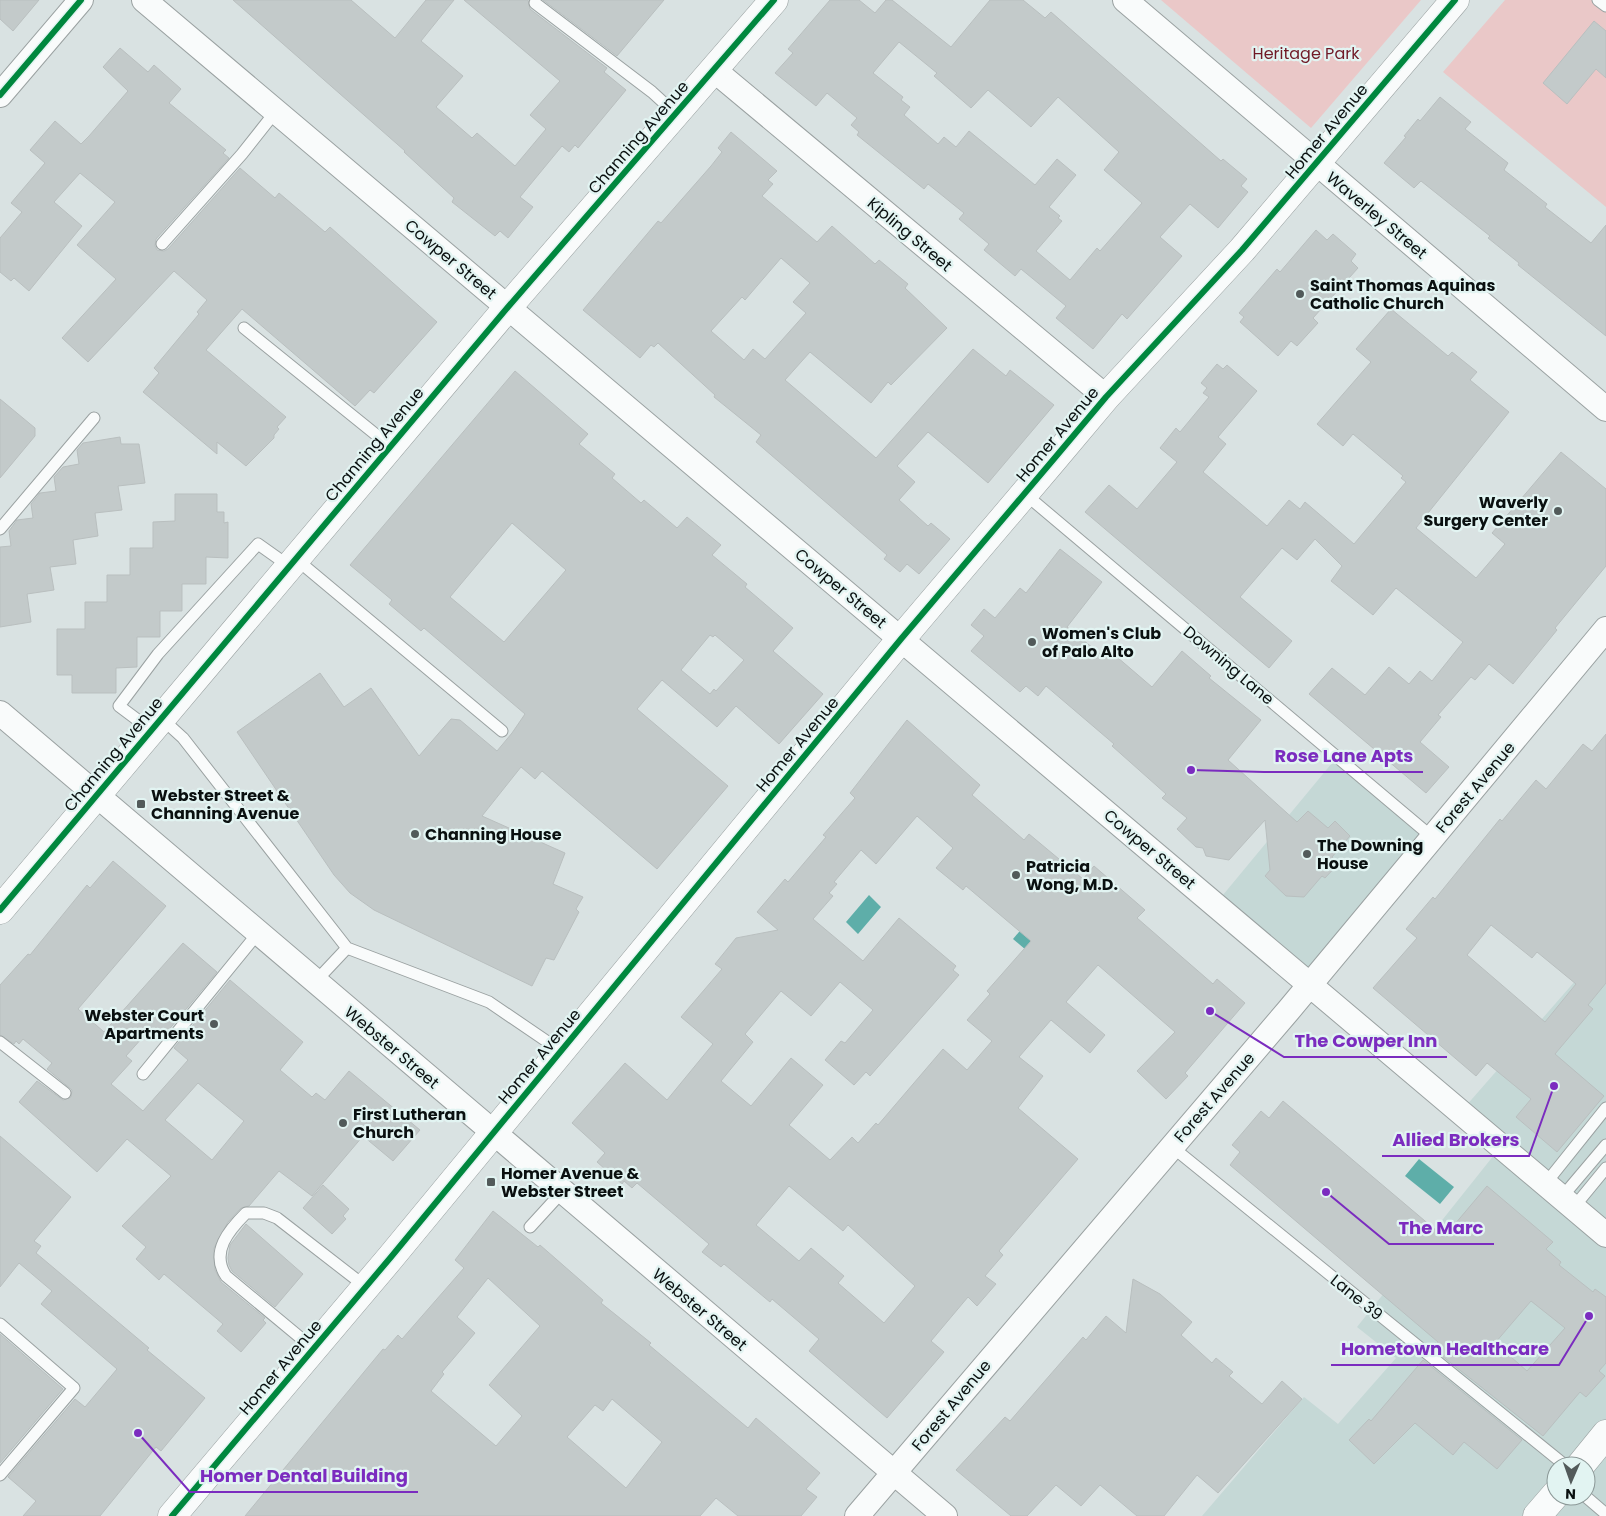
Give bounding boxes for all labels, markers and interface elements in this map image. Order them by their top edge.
park label: Heritage Park [1253,42,1360,65]
street label: Channing Avenue [583,76,694,199]
street label: Homer Avenue [1280,79,1373,184]
street label: Waverley Street [1321,166,1432,265]
street label: Kipling Street [862,192,957,277]
street label: Cowper Street [400,214,502,305]
place label: Saint Thomas Aquinas Catholic Church [1310,274,1495,315]
marker: Saint Thomas Aquinas Catholic Church [1294,288,1306,300]
street label: Channing Avenue [320,382,429,507]
street label: Homer Avenue [1011,382,1104,487]
place label: Waverly Surgery Center [1423,491,1549,532]
marker: Waverly Surgery Center [1552,505,1564,517]
street label: Cowper Street [790,543,892,634]
street label: Downing Lane [1178,621,1279,710]
place label: Women's Club of Palo Alto [1042,622,1161,663]
marker: Women's Club of Palo Alto [1026,636,1038,648]
street label: Channing Avenue [59,692,168,817]
street label: Homer Avenue [751,692,844,797]
street label: Forest Avenue [1430,737,1520,838]
callout: Rose Lane Apts [1264,739,1423,772]
text: Rose Lane Apts [1275,743,1413,768]
place label: Webster Street & Channing Avenue [151,784,299,825]
marker: Webster Street & Channing Avenue [135,798,147,810]
street label: Cowper Street [1099,804,1201,895]
place label: Channing House [425,823,562,846]
marker: Channing House [409,828,421,840]
place label: The Downing House [1317,834,1423,875]
marker: The Downing House [1301,848,1313,860]
place label: Patricia Wong, M.D. [1026,855,1118,896]
marker: Patricia Wong, M.D. [1010,869,1022,881]
street label: Webster Street [339,1001,444,1094]
place label: Webster Court Apartments [84,1004,204,1045]
street label: Homer Avenue [493,1004,586,1109]
marker: Webster Court Apartments [208,1018,220,1030]
callout: The Cowper Inn [1284,1024,1447,1057]
text: The Cowper Inn [1295,1028,1437,1053]
street label: Forest Avenue [1169,1047,1260,1147]
place label: First Lutheran Church [353,1103,466,1144]
marker: First Lutheran Church [337,1117,349,1129]
callout: Allied Brokers [1382,1123,1529,1156]
text: Allied Brokers [1392,1127,1520,1152]
place label: Homer Avenue & Webster Street [501,1162,639,1203]
marker: Homer Avenue & Webster Street [485,1176,497,1188]
callout: The Marc [1389,1211,1494,1244]
text: The Marc [1398,1215,1484,1240]
street label: Webster Street [647,1263,752,1356]
street label: Lane 39 [1325,1269,1388,1326]
street label: Homer Avenue [234,1315,327,1420]
callout: Hometown Healthcare [1331,1332,1559,1365]
text: Hometown Healthcare [1341,1336,1549,1361]
street label: Forest Avenue [906,1355,996,1456]
north arrow [1546,1456,1596,1506]
callout: Homer Dental Building [190,1459,418,1492]
text: Homer Dental Building [200,1463,408,1488]
text: N [1565,1484,1576,1504]

